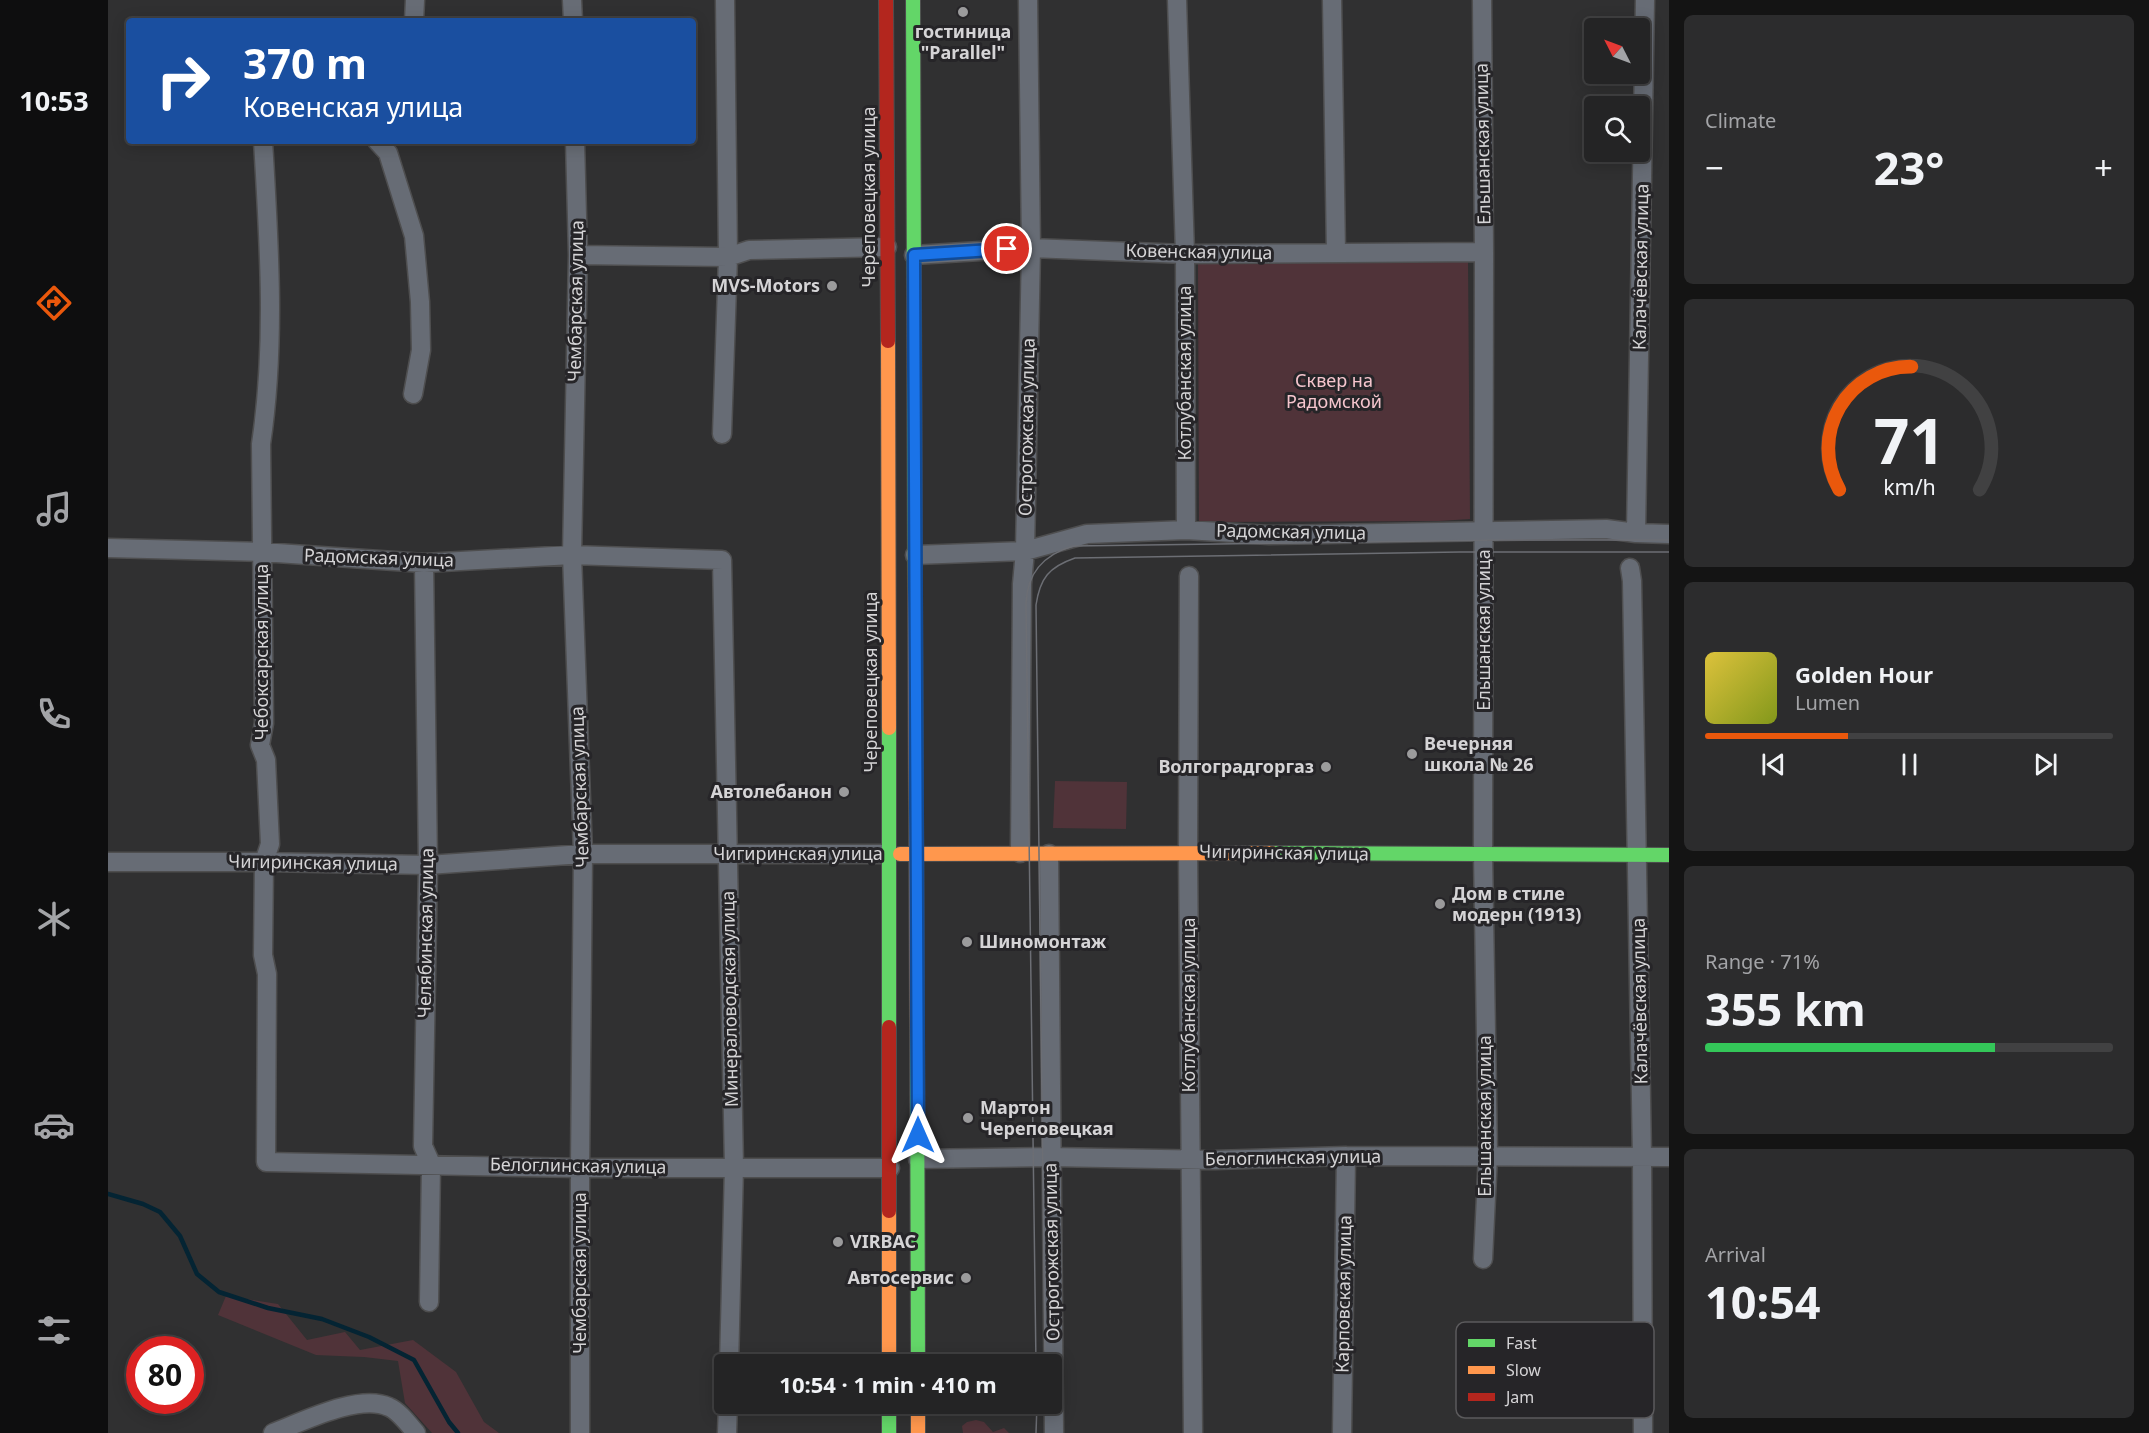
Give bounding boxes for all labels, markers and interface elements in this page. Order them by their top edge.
marker: гостиница "Parallel" [956,5,970,19]
north arrow [1584,18,1650,84]
map controls [1584,18,1650,162]
place label: гостиница "Parallel" [915,19,1011,64]
text: 370 m [243,34,367,91]
icon: right [144,42,222,120]
street label: Ельшанская улица [1469,63,1495,225]
text: 10:53 [19,82,89,119]
text: Ковенская улица [243,88,463,125]
button: search [1584,96,1650,162]
street label: Череповецкая улица [856,107,880,287]
text: Climate [1705,107,1776,134]
text: 23° [1874,137,1944,198]
text: − [1705,145,1724,190]
text: + [2094,145,2113,190]
street label: Калачёвская улица [1627,184,1653,350]
street label: Чембарская улица [562,220,588,382]
pin [981,223,1032,274]
icon: arrive [990,232,1023,265]
street label: Ковенская улица [1125,238,1273,264]
place label: MVS-Motors [711,273,820,297]
marker: MVS-Motors [825,279,839,293]
icon: directions [33,282,75,324]
street label: Котлубанская улица [1172,286,1196,460]
street label: Острогожская улица [1012,338,1040,516]
park label: Сквер на Радомской [1286,368,1382,413]
text: 71 [1873,397,1945,482]
text: km/h [1883,472,1935,501]
icon: music [33,488,75,530]
street label: Радомская улица [1216,518,1366,544]
street label: Радомская улица [304,542,454,572]
street label: Ельшанская улица [1471,549,1495,711]
street label: Чебоксарская улица [249,564,273,740]
street label: Череповецкая улица [858,592,882,772]
text: Golden Hour [1795,659,1933,689]
text: Lumen [1795,689,1860,716]
icon: phone [33,693,75,735]
street label: Чембарская улица [564,706,594,868]
place label: Вечерняя школа № 26 [1424,731,1533,776]
marker: Вечерняя школа № 26 [1405,747,1419,761]
icon: previous [1757,748,1790,781]
icon: pause [1893,748,1926,781]
icon: next [2029,748,2062,781]
place label: Волгоградгоргаз [1158,754,1314,778]
marker: Волгоградгоргаз [1319,760,1333,774]
place label: Автолебанон [710,779,832,803]
marker: Автолебанон [837,785,851,799]
street label: Чигиринская улица [1199,839,1369,865]
street label: Чигиринская улица [713,841,883,865]
street label: Челябинская улица [412,848,438,1018]
street label: Чигиринская улица [228,849,398,875]
place label: Дом в стиле модерн (1913) [1452,881,1581,926]
street label: Минераловодская улица [715,891,743,1107]
marker: Дом в стиле модерн (1913) [1433,897,1447,911]
icon: climate [33,898,75,940]
street label: Котлубанская улица [1176,918,1200,1092]
street label: Калачёвская улица [1626,918,1652,1084]
place label: Шиномонтаж [979,929,1107,953]
marker: Шиномонтаж [960,935,974,949]
text: Range · 71% [1705,948,1820,975]
text: 355 km [1705,978,1866,1039]
street label: Ельшанская улица [1472,1035,1496,1197]
place label: Мартон Череповецкая [980,1095,1114,1140]
position arrow [886,1103,950,1167]
icon: car [33,1104,75,1146]
marker: Мартон Череповецкая [961,1111,975,1125]
street label: Белоглинская улица [1205,1143,1381,1171]
street label: Белоглинская улица [490,1151,666,1179]
street label: Острогожская улица [1037,1163,1065,1341]
street label: Чембарская улица [567,1192,591,1354]
street label: Карповская улица [1330,1215,1356,1373]
place label: VIRBAC [850,1229,916,1253]
marker: VIRBAC [831,1235,845,1249]
text: Arrival [1705,1241,1766,1268]
place label: Автосервис [847,1265,954,1289]
marker: Автосервис [959,1271,973,1285]
text: 10:54 [1705,1271,1821,1332]
icon: filters [33,1309,75,1351]
legend [1456,1322,1654,1418]
text: Fast [1506,1332,1537,1354]
speed limit sign: 80 [126,1336,204,1414]
text: Slow [1506,1359,1541,1381]
text: 10:54 · 1 min · 410 m [779,1369,997,1399]
text: Jam [1504,1386,1534,1408]

